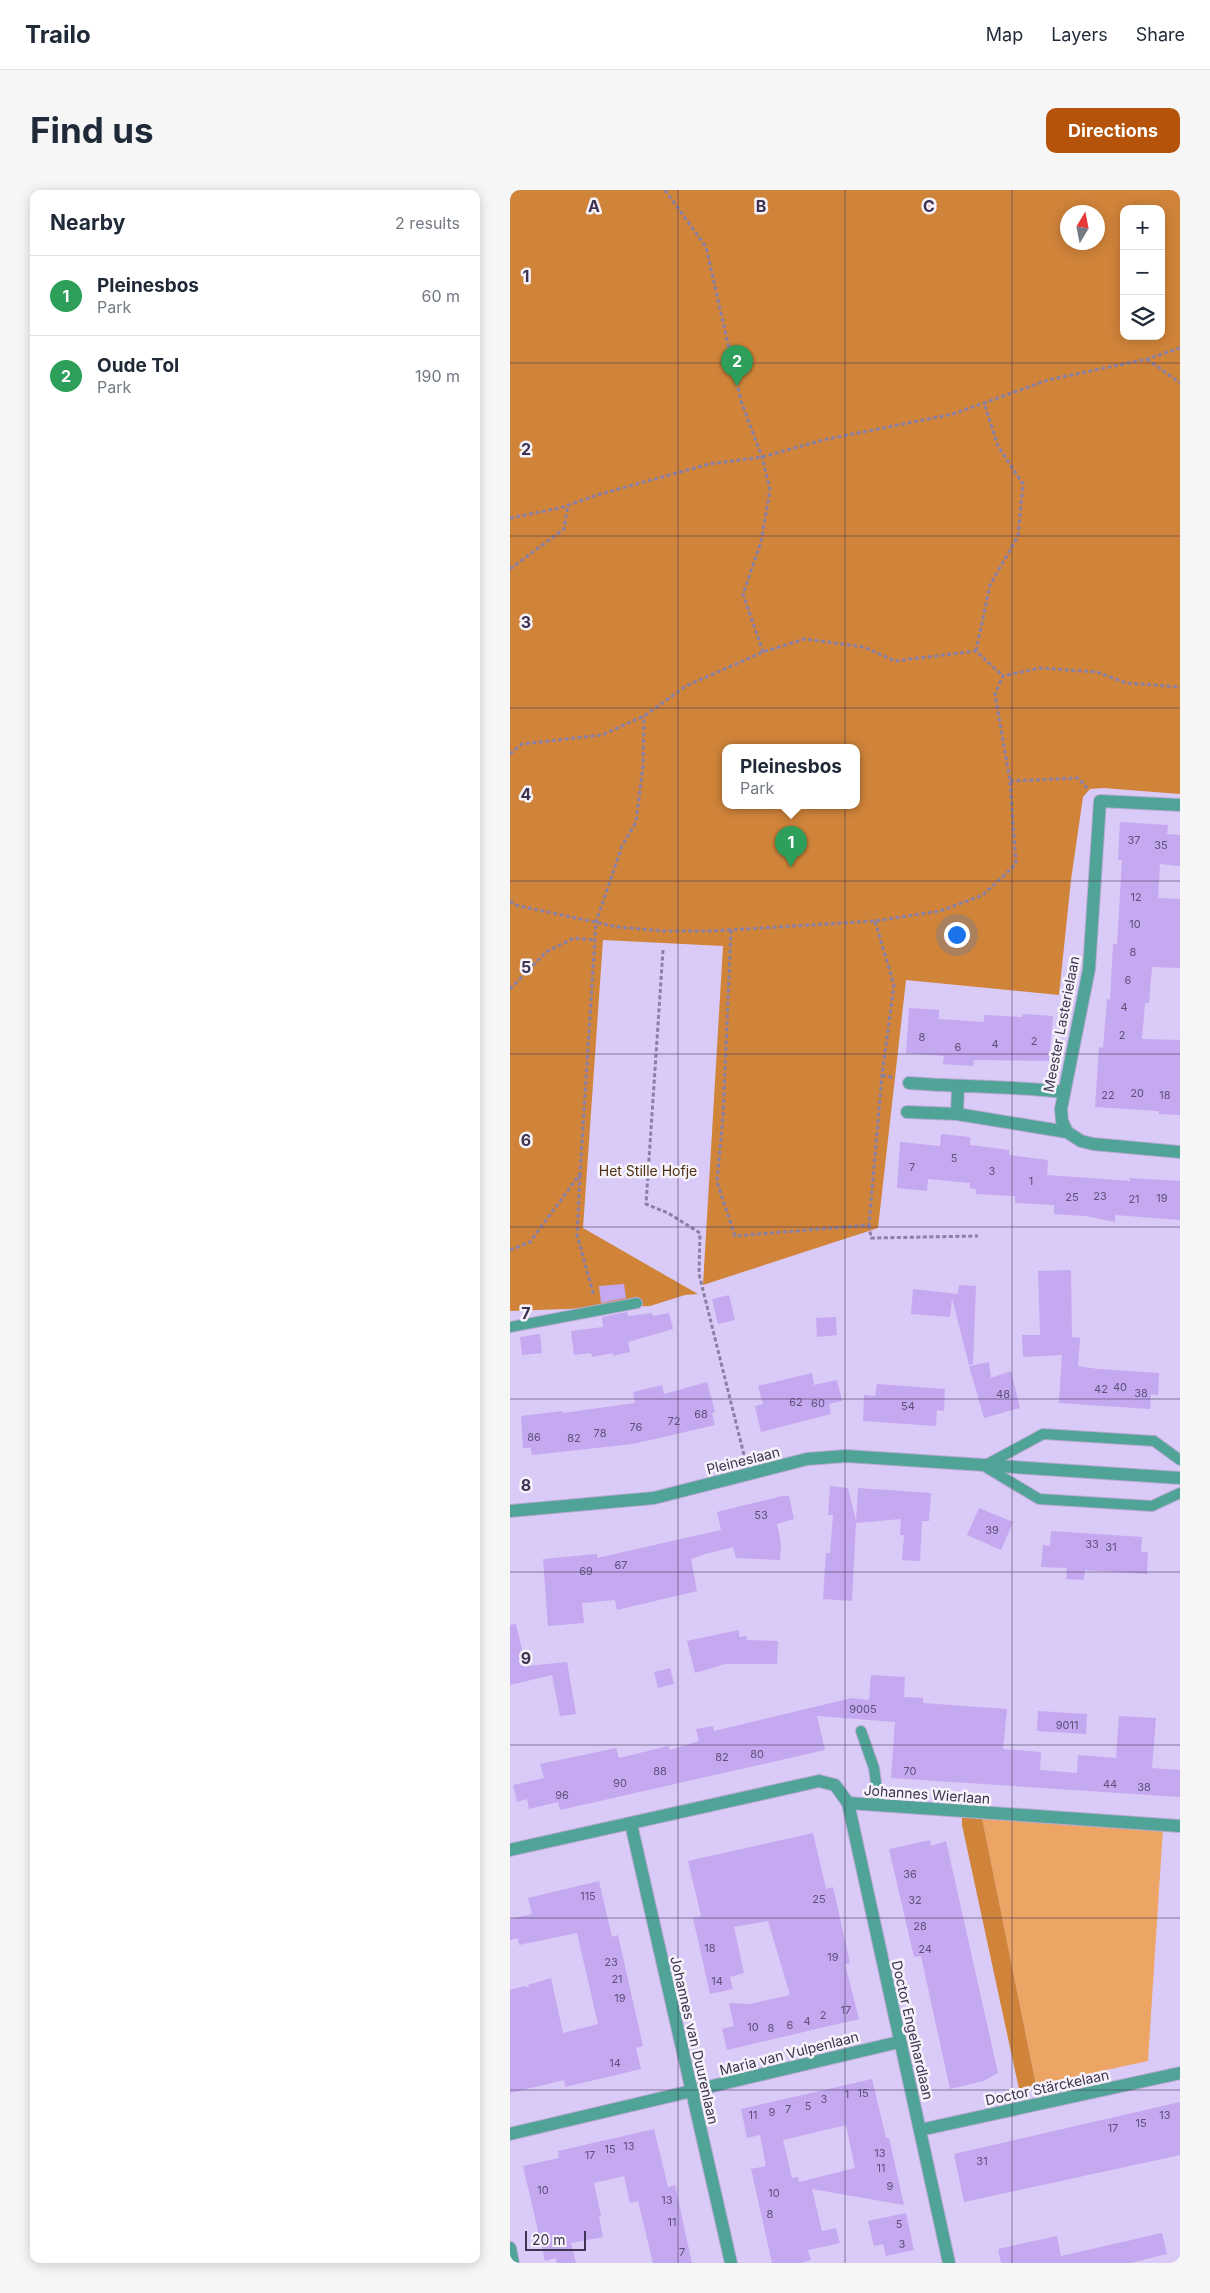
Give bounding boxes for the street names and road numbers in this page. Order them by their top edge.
street label: Meester Lasterielaan [1039,954,1083,1094]
street label: Pleineslaan [705,1443,781,1477]
street label: Johannes Wierlaan [863,1781,991,1807]
street label: Johannes van Duurenlaan [667,1954,723,2126]
street label: Doctor Engelhardlaan [889,1959,937,2101]
street label: Maria van Vulpenlaan [718,2027,860,2079]
street label: Doctor Stärckelaan [984,2066,1110,2108]

